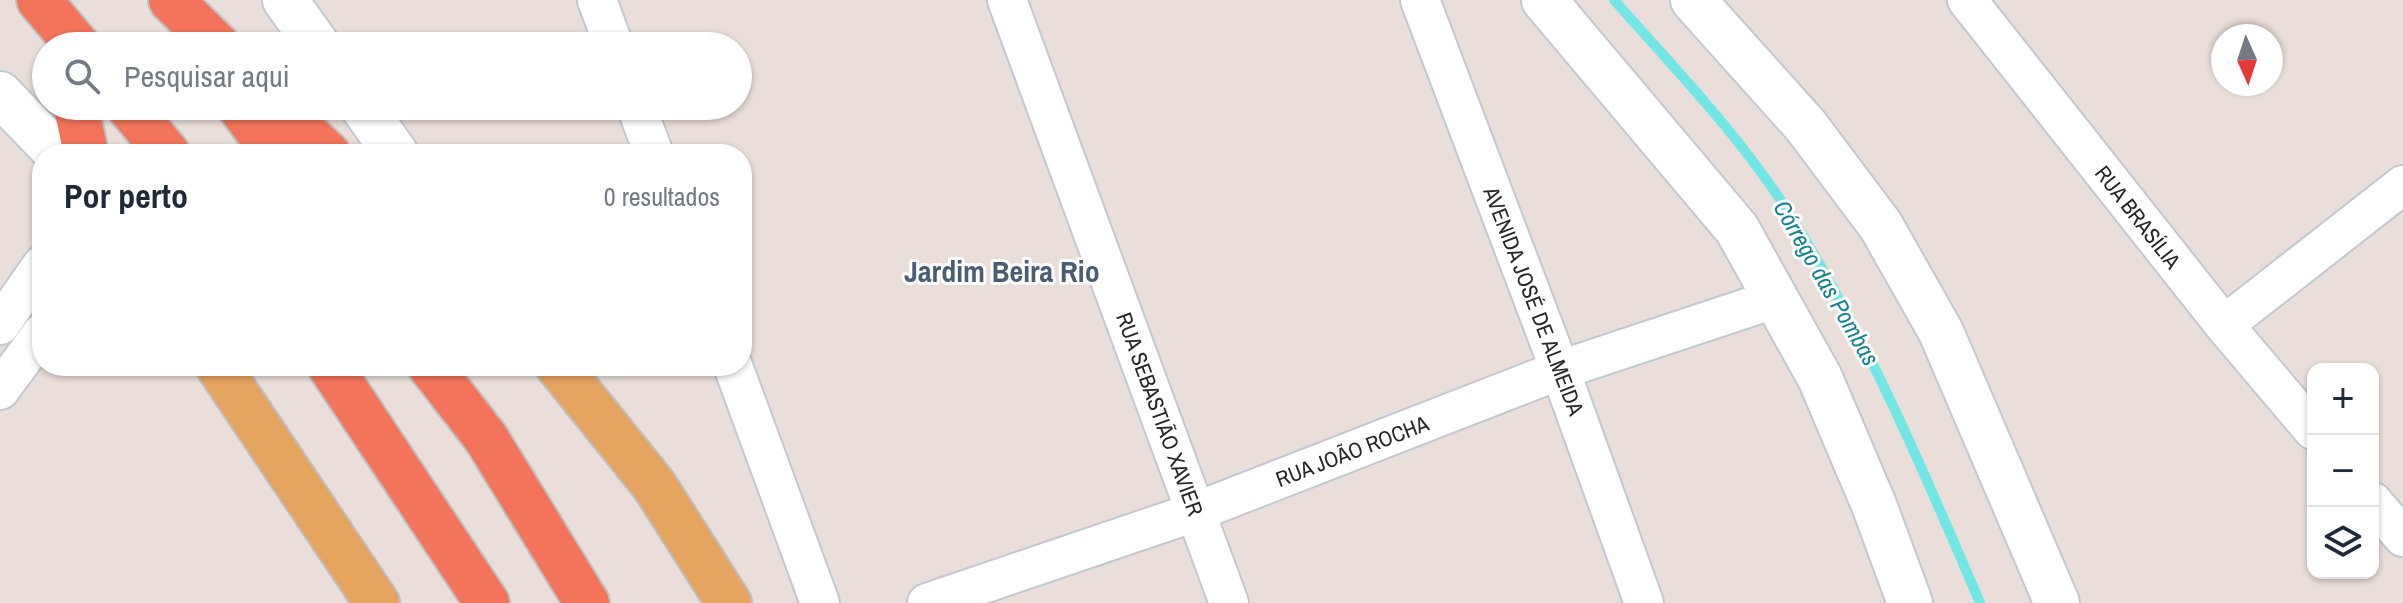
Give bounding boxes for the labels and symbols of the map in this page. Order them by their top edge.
north arrow [2211,24,2283,96]
street label: RUA BRASÍLIA [2088,159,2188,276]
street label: AVENIDA JOSÉ DE ALMEIDA [1476,182,1592,420]
water label: Córrego das Pombas [1767,194,1887,371]
district label: Jardim Beira Rio [904,251,1100,291]
street label: RUA SEBASTIÃO XAVIER [1109,308,1211,520]
street label: RUA JOÃO ROCHA [1271,408,1434,494]

